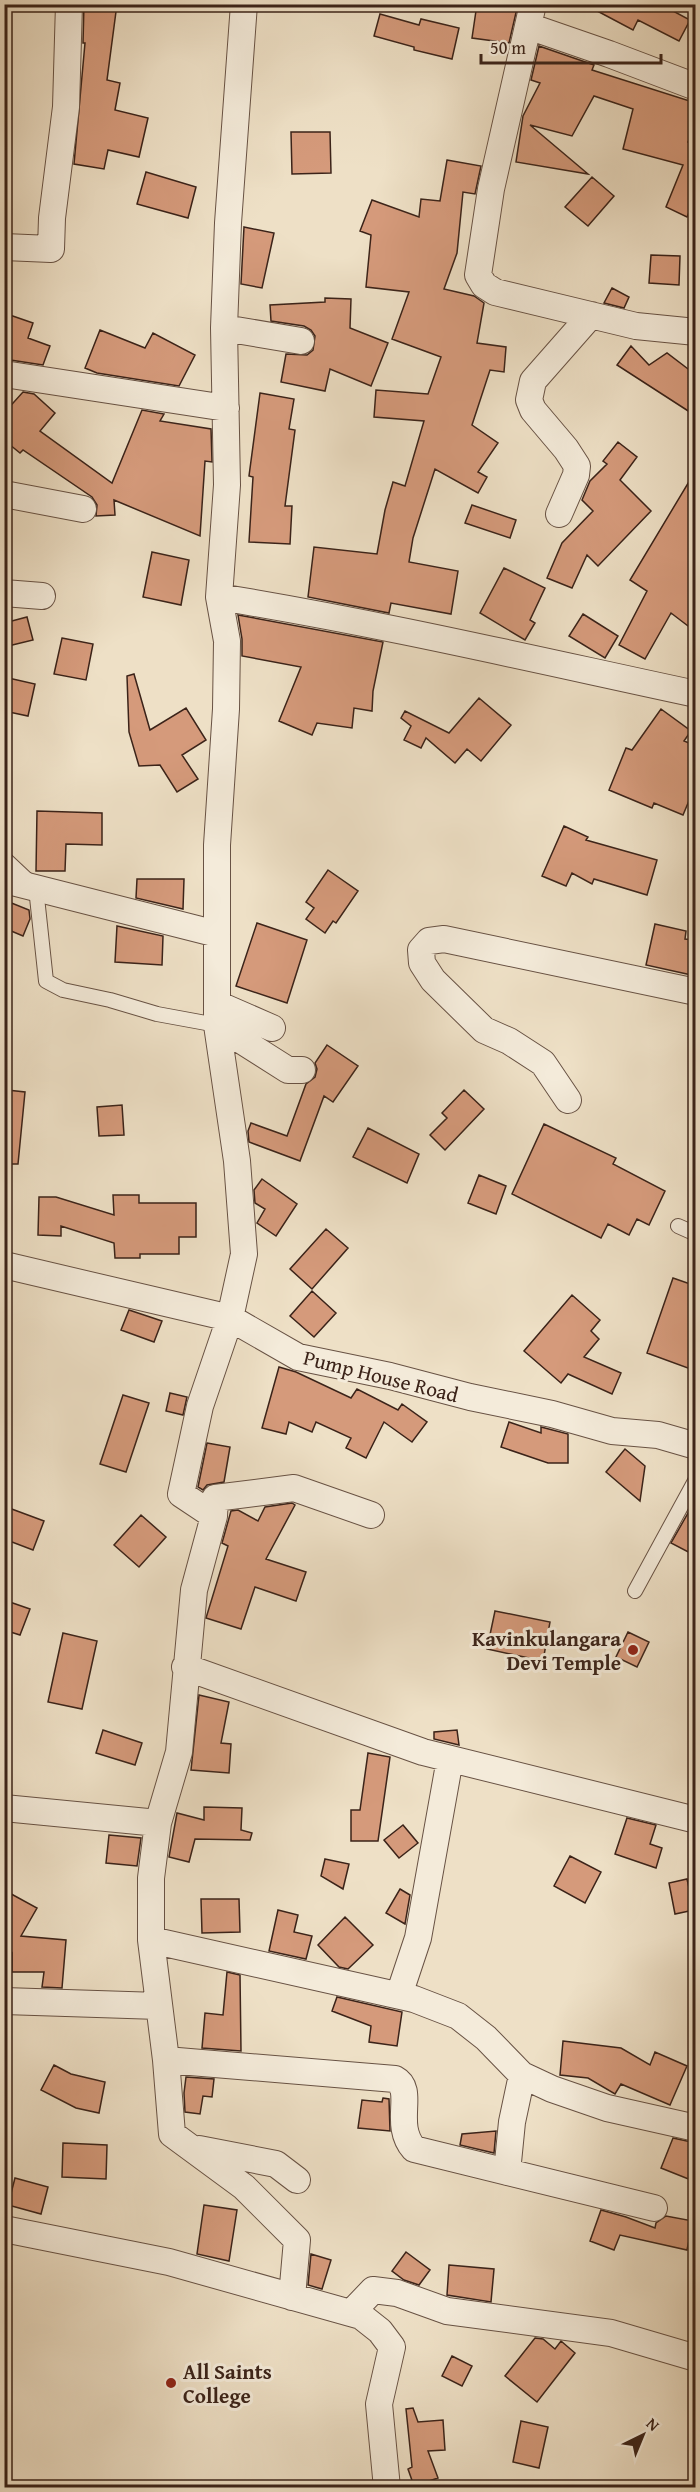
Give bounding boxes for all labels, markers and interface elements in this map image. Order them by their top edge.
scale bar [481,27,661,65]
text: 50 m [490,34,526,61]
street label: Pump House Road [300,1342,462,1410]
place label: Kavinkulangara Devi Temple [472,1623,621,1678]
marker: Kavinkulangara Devi Temple [626,1643,640,1657]
place label: All Saints College [183,2356,272,2411]
marker: All Saints College [164,2376,178,2390]
north arrow [613,2405,673,2465]
text: N [641,2412,666,2437]

